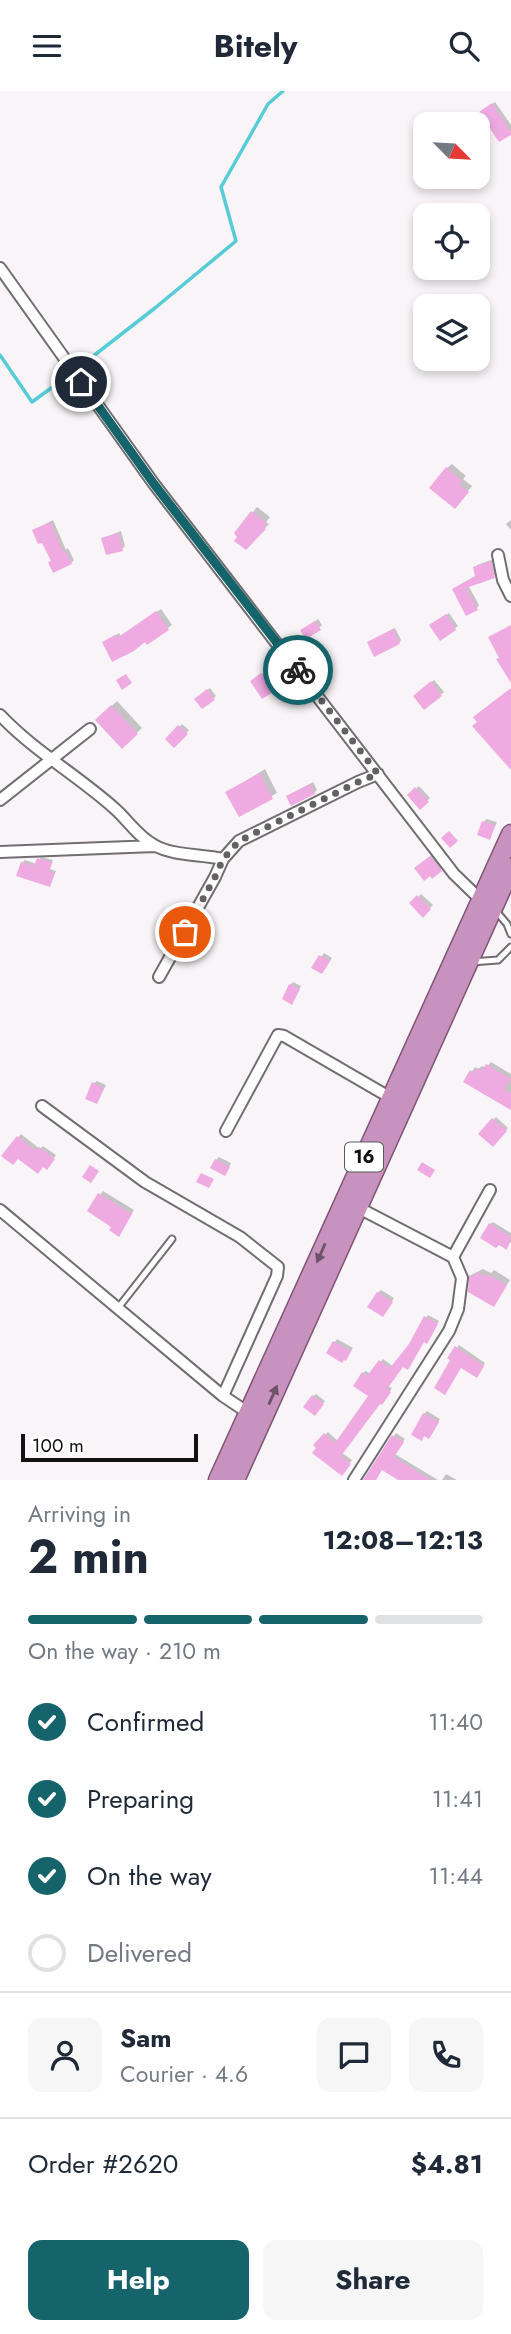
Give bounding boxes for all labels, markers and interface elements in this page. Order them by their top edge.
text: Bitely [214,23,297,69]
icon: menu [28,27,66,65]
icon: search [445,27,483,65]
north arrow [413,112,490,189]
map controls [413,112,490,371]
button: locate [413,203,490,280]
button: layers [413,294,490,371]
pin [51,352,111,412]
icon: home [62,363,100,401]
courier [263,635,333,705]
icon: bike [279,651,317,689]
pin [155,902,215,962]
icon: bag [166,913,204,951]
road number: 16 [345,1142,383,1171]
one-way arrow [315,1243,326,1264]
one-way arrow [268,1385,279,1406]
scale bar [21,1431,198,1463]
text: 100 m [32,1432,84,1459]
text: Arriving in [28,1497,131,1531]
text: 12:08–12:13 [322,1521,483,1559]
text: 2 min [28,1524,149,1590]
text: On the way · 210 m [28,1634,221,1668]
icon: check [28,1703,66,1741]
text: Confirmed [87,1703,204,1741]
text: 11:40 [428,1705,483,1739]
icon: check [28,1780,66,1818]
text: Preparing [87,1780,194,1818]
text: 11:41 [432,1782,483,1816]
icon: check [28,1857,66,1895]
text: On the way [87,1857,212,1895]
text: 11:44 [429,1859,483,1893]
text: Delivered [87,1934,192,1972]
button: person [28,2018,102,2092]
button: chat [317,2018,391,2092]
button: phone [409,2018,483,2092]
text: Sam [120,2019,172,2057]
text: Courier · 4.6 [120,2057,248,2091]
text: Order #2620 [28,2145,178,2183]
text: $4.81 [411,2145,483,2183]
button: Help [28,2240,249,2320]
button: Share [263,2240,483,2320]

